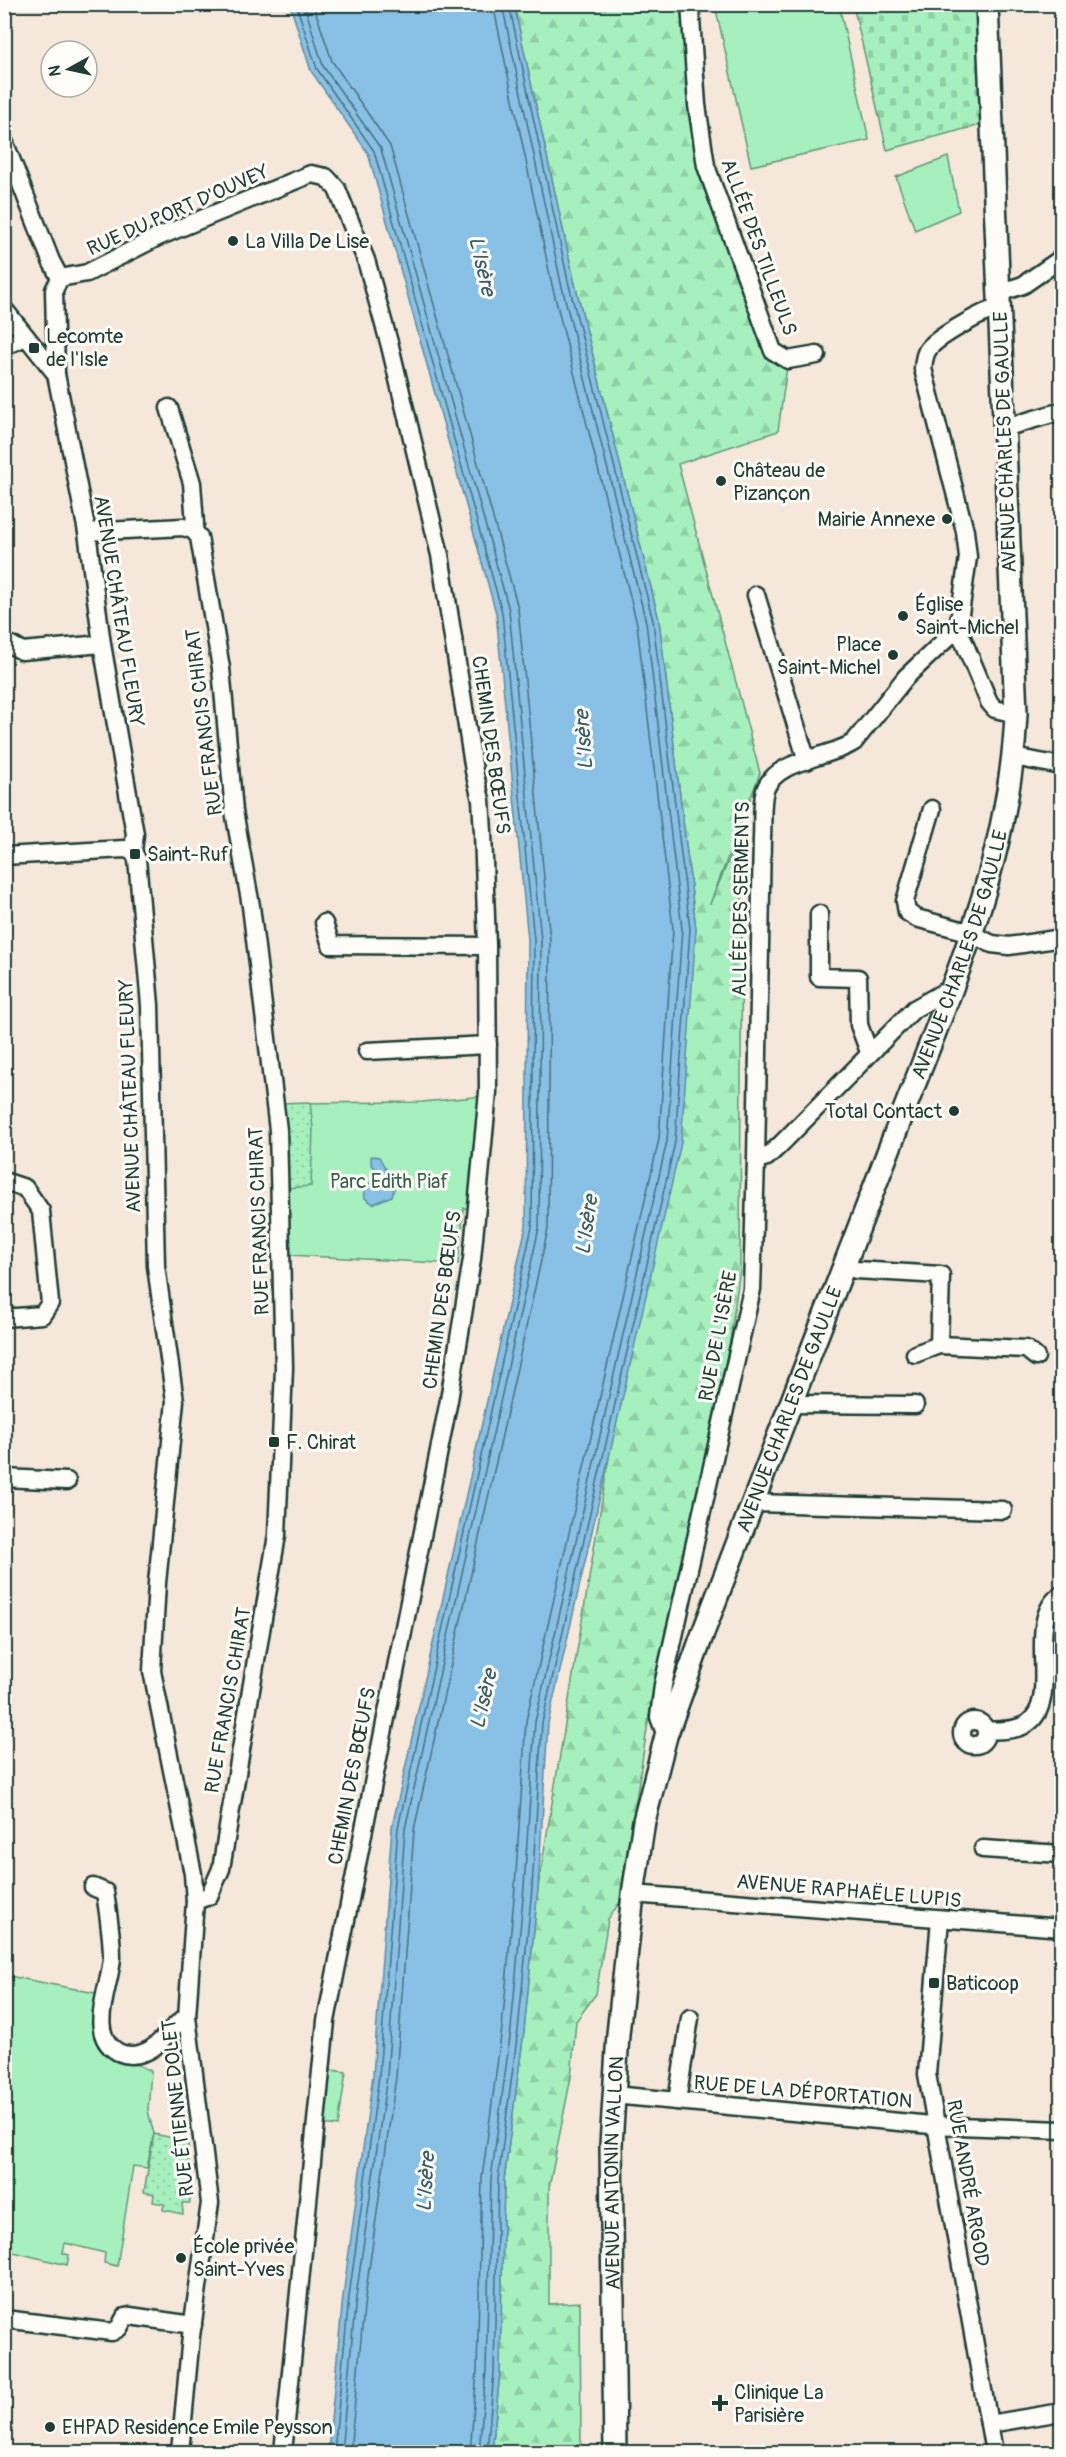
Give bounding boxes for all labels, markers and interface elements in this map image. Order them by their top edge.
north arrow [39,39,99,99]
text: N [44,64,66,78]
street label: ALLÉE DES TILLEULS [715,155,803,339]
street label: RUE DU PORT D'OUVEY [83,158,273,261]
place label: La Villa De Lise [245,229,369,254]
marker: La Villa De Lise [226,234,240,248]
water label: L'Isère [462,234,502,301]
street label: AVENUE CHARLES DE GAULLE [988,311,1022,573]
place label: Lecomte de l'Isle [46,324,123,372]
marker: Lecomte de l'Isle [27,341,41,355]
place label: Château de Pizançon [733,458,825,506]
marker: Château de Pizançon [714,474,728,488]
street label: AVENUE CHÂTEAU FLEURY [88,493,150,729]
place label: Mairie Annexe [818,507,935,532]
marker: Mairie Annexe [940,512,954,526]
place label: Église Saint-Michel [915,592,1019,640]
marker: Église Saint-Michel [896,609,910,623]
street label: RUE FRANCIS CHIRAT [180,627,228,817]
place label: Place Saint-Michel [777,632,881,680]
marker: Place Saint-Michel [886,648,900,662]
street label: CHEMIN DES BŒUFS [466,654,516,836]
water label: L'Isère [568,707,600,771]
street label: ALLÉE DES SERMENTS [727,801,755,997]
street label: AVENUE CHARLES DE GAULLE [905,827,1013,1082]
place label: Saint-Ruf [147,842,229,867]
marker: Saint-Ruf [128,847,142,861]
street label: AVENUE CHÂTEAU FLEURY [113,978,147,1213]
place label: Total Contact [825,1099,943,1124]
marker: Total Contact [947,1104,961,1118]
street label: RUE FRANCIS CHIRAT [243,1126,275,1316]
park label: Parc Edith Piaf [330,1169,448,1194]
water label: L'Isère [569,1191,605,1257]
street label: CHEMIN DES BŒUFS [417,1209,467,1391]
street label: RUE DE L'ISÈRE [693,1269,743,1403]
street label: AVENUE CHARLES DE GAULLE [730,1282,847,1536]
place label: F. Chirat [286,1430,357,1455]
marker: F. Chirat [267,1435,281,1449]
street label: RUE FRANCIS CHIRAT [199,1605,257,1795]
water label: L'Isère [464,1664,504,1731]
street label: CHEMIN DES BŒUFS [323,1685,381,1867]
street label: AVENUE RAPHAËLE LUPIS [735,1869,963,1913]
place label: Baticoop [946,1971,1019,1996]
marker: Baticoop [927,1976,941,1990]
street label: RUE ÉTIENNE DOLET [156,2018,200,2198]
street label: AVENUE ANTONIN VALLON [598,2055,629,2290]
street label: RUE DE LA DÉPORTATION [693,2070,913,2114]
street label: RUE ANDRÉ ARGOD [941,2098,995,2268]
water label: L'Isère [410,2149,442,2213]
place label: École privée Saint-Yves [193,2234,294,2282]
marker: École privée Saint-Yves [174,2251,188,2265]
place label: Clinique La Parisière [734,2380,824,2428]
marker: Clinique La Parisière [711,2394,729,2412]
place label: EHPAD Residence Emile Peysson [62,2415,333,2440]
marker: EHPAD Residence Emile Peysson [43,2420,57,2434]

